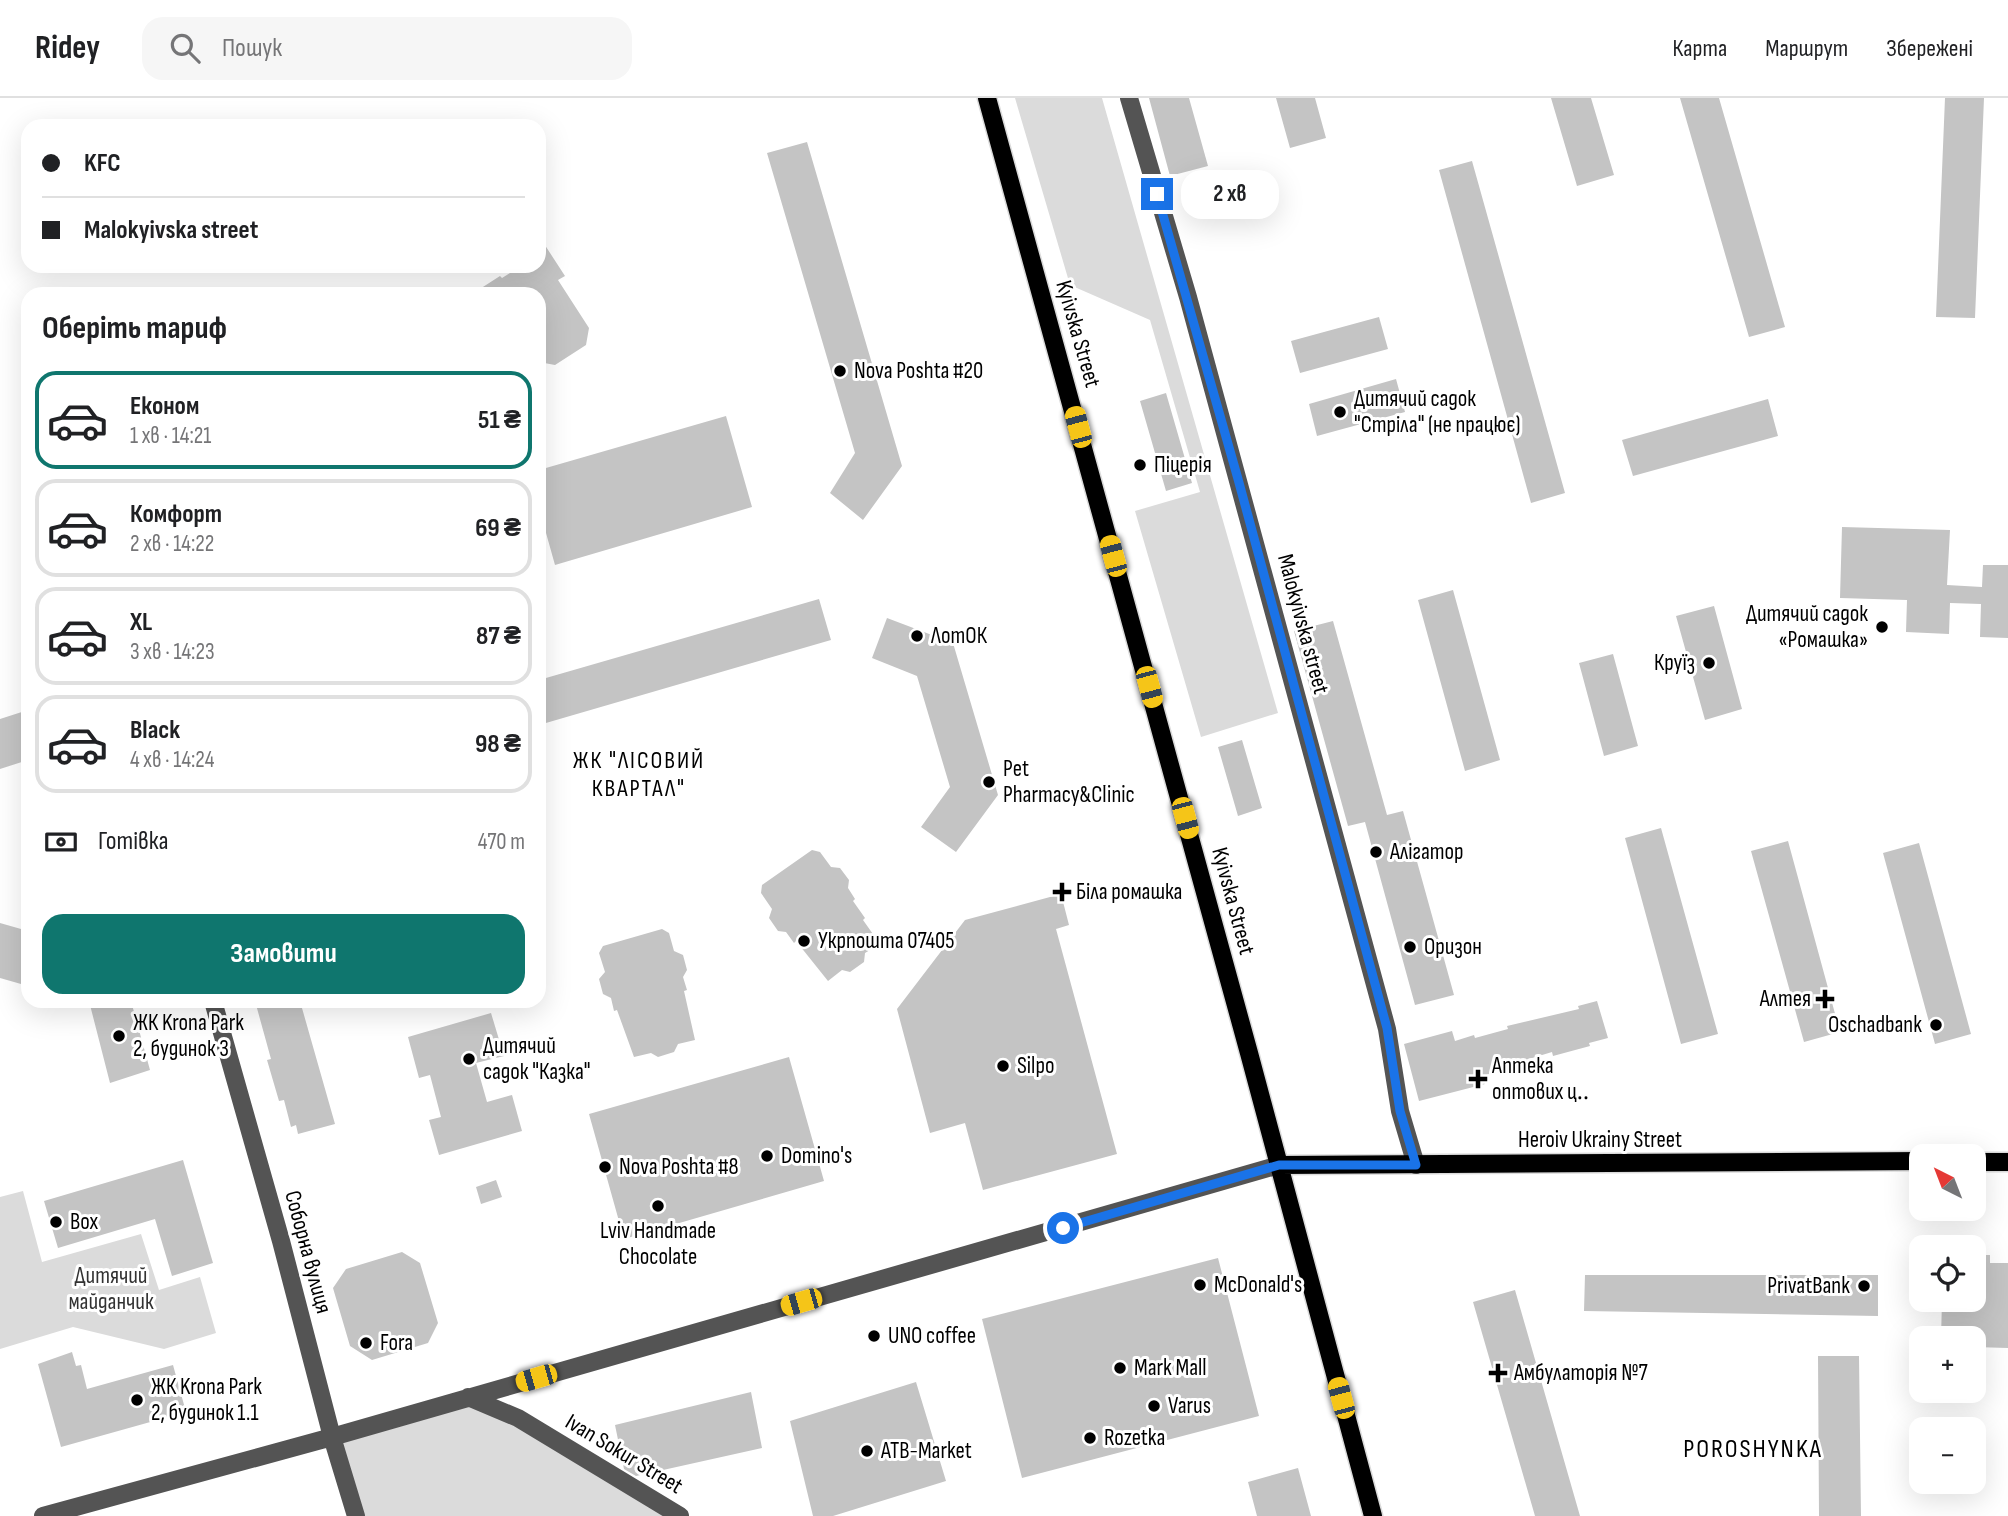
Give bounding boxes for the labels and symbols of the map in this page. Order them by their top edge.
callout: 2 хв [1182,170,1280,218]
route end [1141,178,1173,210]
street label: Kyivska Street [1049,277,1107,391]
place label: Nova Poshta #20 [854,357,983,385]
marker: Nova Poshta #20 [832,363,848,379]
place label: Дитячий садок "Стріла" (не працює) [1354,385,1521,439]
car [1063,404,1094,450]
marker: Дитячий садок "Стріла" (не працює) [1332,404,1348,420]
place label: Піцерія [1154,451,1212,479]
marker: Піцерія [1132,457,1148,473]
car [1098,533,1129,579]
street label: Malokyivska street [1271,551,1335,697]
place label: Дитячий садок «Ромашка» [1746,600,1868,654]
marker: Дитячий садок «Ромашка» [1874,619,1890,635]
place label: ЛотОК [930,622,988,650]
marker: ЛотОК [909,628,925,644]
place label: Круїз [1654,649,1695,677]
marker: Круїз [1701,655,1717,671]
car [1134,664,1165,710]
district label: ЖК "ЛІСОВИЙ КВАРТАЛ" [573,746,705,803]
place label: Pet Pharmacy&Clinic [1003,755,1135,809]
marker: Pet Pharmacy&Clinic [981,774,997,790]
car [1170,795,1201,841]
place label: Алігатор [1389,838,1464,866]
street label: Kyivska Street [1205,844,1261,958]
marker: Алігатор [1368,844,1384,860]
place label: Біла ромашка [1076,878,1182,906]
marker: Біла ромашка [1054,884,1070,900]
place label: Укрпошта 07405 [818,927,955,955]
marker: Укрпошта 07405 [796,933,812,949]
place label: Оризон [1424,933,1482,961]
marker: Оризон [1402,939,1418,955]
place label: Алтея [1759,985,1811,1013]
marker: Алтея [1817,991,1833,1007]
place label: ЖК Krona Park 2, будинок 3 [133,1009,244,1063]
place label: Oschadbank [1828,1011,1922,1039]
marker: Oschadbank [1928,1017,1944,1033]
marker: ЖК Krona Park 2, будинок 3 [111,1028,127,1044]
place label: Дитячий садок "Казка" [483,1032,590,1086]
marker: Дитячий садок "Казка" [461,1051,477,1067]
place label: Silpo [1017,1052,1054,1080]
place label: Аптека оптових ц‥ [1491,1052,1589,1106]
marker: Silpo [995,1058,1011,1074]
marker: Аптека оптових ц‥ [1470,1071,1486,1087]
street label: Heroiv Ukrainy Street [1518,1126,1682,1154]
place label: Domino's [781,1142,852,1170]
north arrow [1909,1144,1986,1222]
marker: Domino's [759,1148,775,1164]
place label: Nova Poshta #8 [619,1153,739,1181]
marker: Nova Poshta #8 [597,1159,613,1175]
street label: Соборна вулиця [278,1188,338,1316]
marker: Lviv Handmade Chocolate [650,1198,666,1214]
place label: Box [70,1208,99,1236]
route start [1047,1212,1079,1244]
marker: Box [48,1214,64,1230]
place label: Lviv Handmade Chocolate [600,1217,716,1271]
park label: Дитячий майданчик [68,1262,154,1316]
place label: McDonald's [1214,1271,1302,1299]
place label: PrivatBank [1767,1272,1850,1300]
marker: McDonald's [1192,1277,1208,1293]
marker: PrivatBank [1856,1278,1872,1294]
car [778,1286,825,1318]
place label: UNO coffee [888,1322,976,1350]
marker: UNO coffee [866,1328,882,1344]
place label: Fora [380,1329,413,1357]
marker: Fora [358,1335,374,1351]
place label: Mark Mall [1134,1354,1207,1382]
place label: Амбулаторія №7 [1513,1359,1648,1387]
marker: Mark Mall [1112,1360,1128,1376]
car [513,1362,560,1394]
marker: Амбулаторія №7 [1488,1363,1508,1383]
place label: ЖК Krona Park 2, будинок 1.1 [151,1373,262,1427]
car [1326,1375,1357,1421]
marker: ЖК Krona Park 2, будинок 1.1 [129,1392,145,1408]
place label: Varus [1168,1392,1211,1420]
marker: Varus [1146,1398,1162,1414]
street label: Ivan Sokur Street [560,1408,688,1500]
place label: Rozetka [1104,1424,1165,1452]
marker: Rozetka [1082,1430,1098,1446]
district label: POROSHYNKA [1683,1434,1823,1465]
place label: ATB-Market [880,1437,972,1465]
marker: ATB-Market [859,1443,875,1459]

